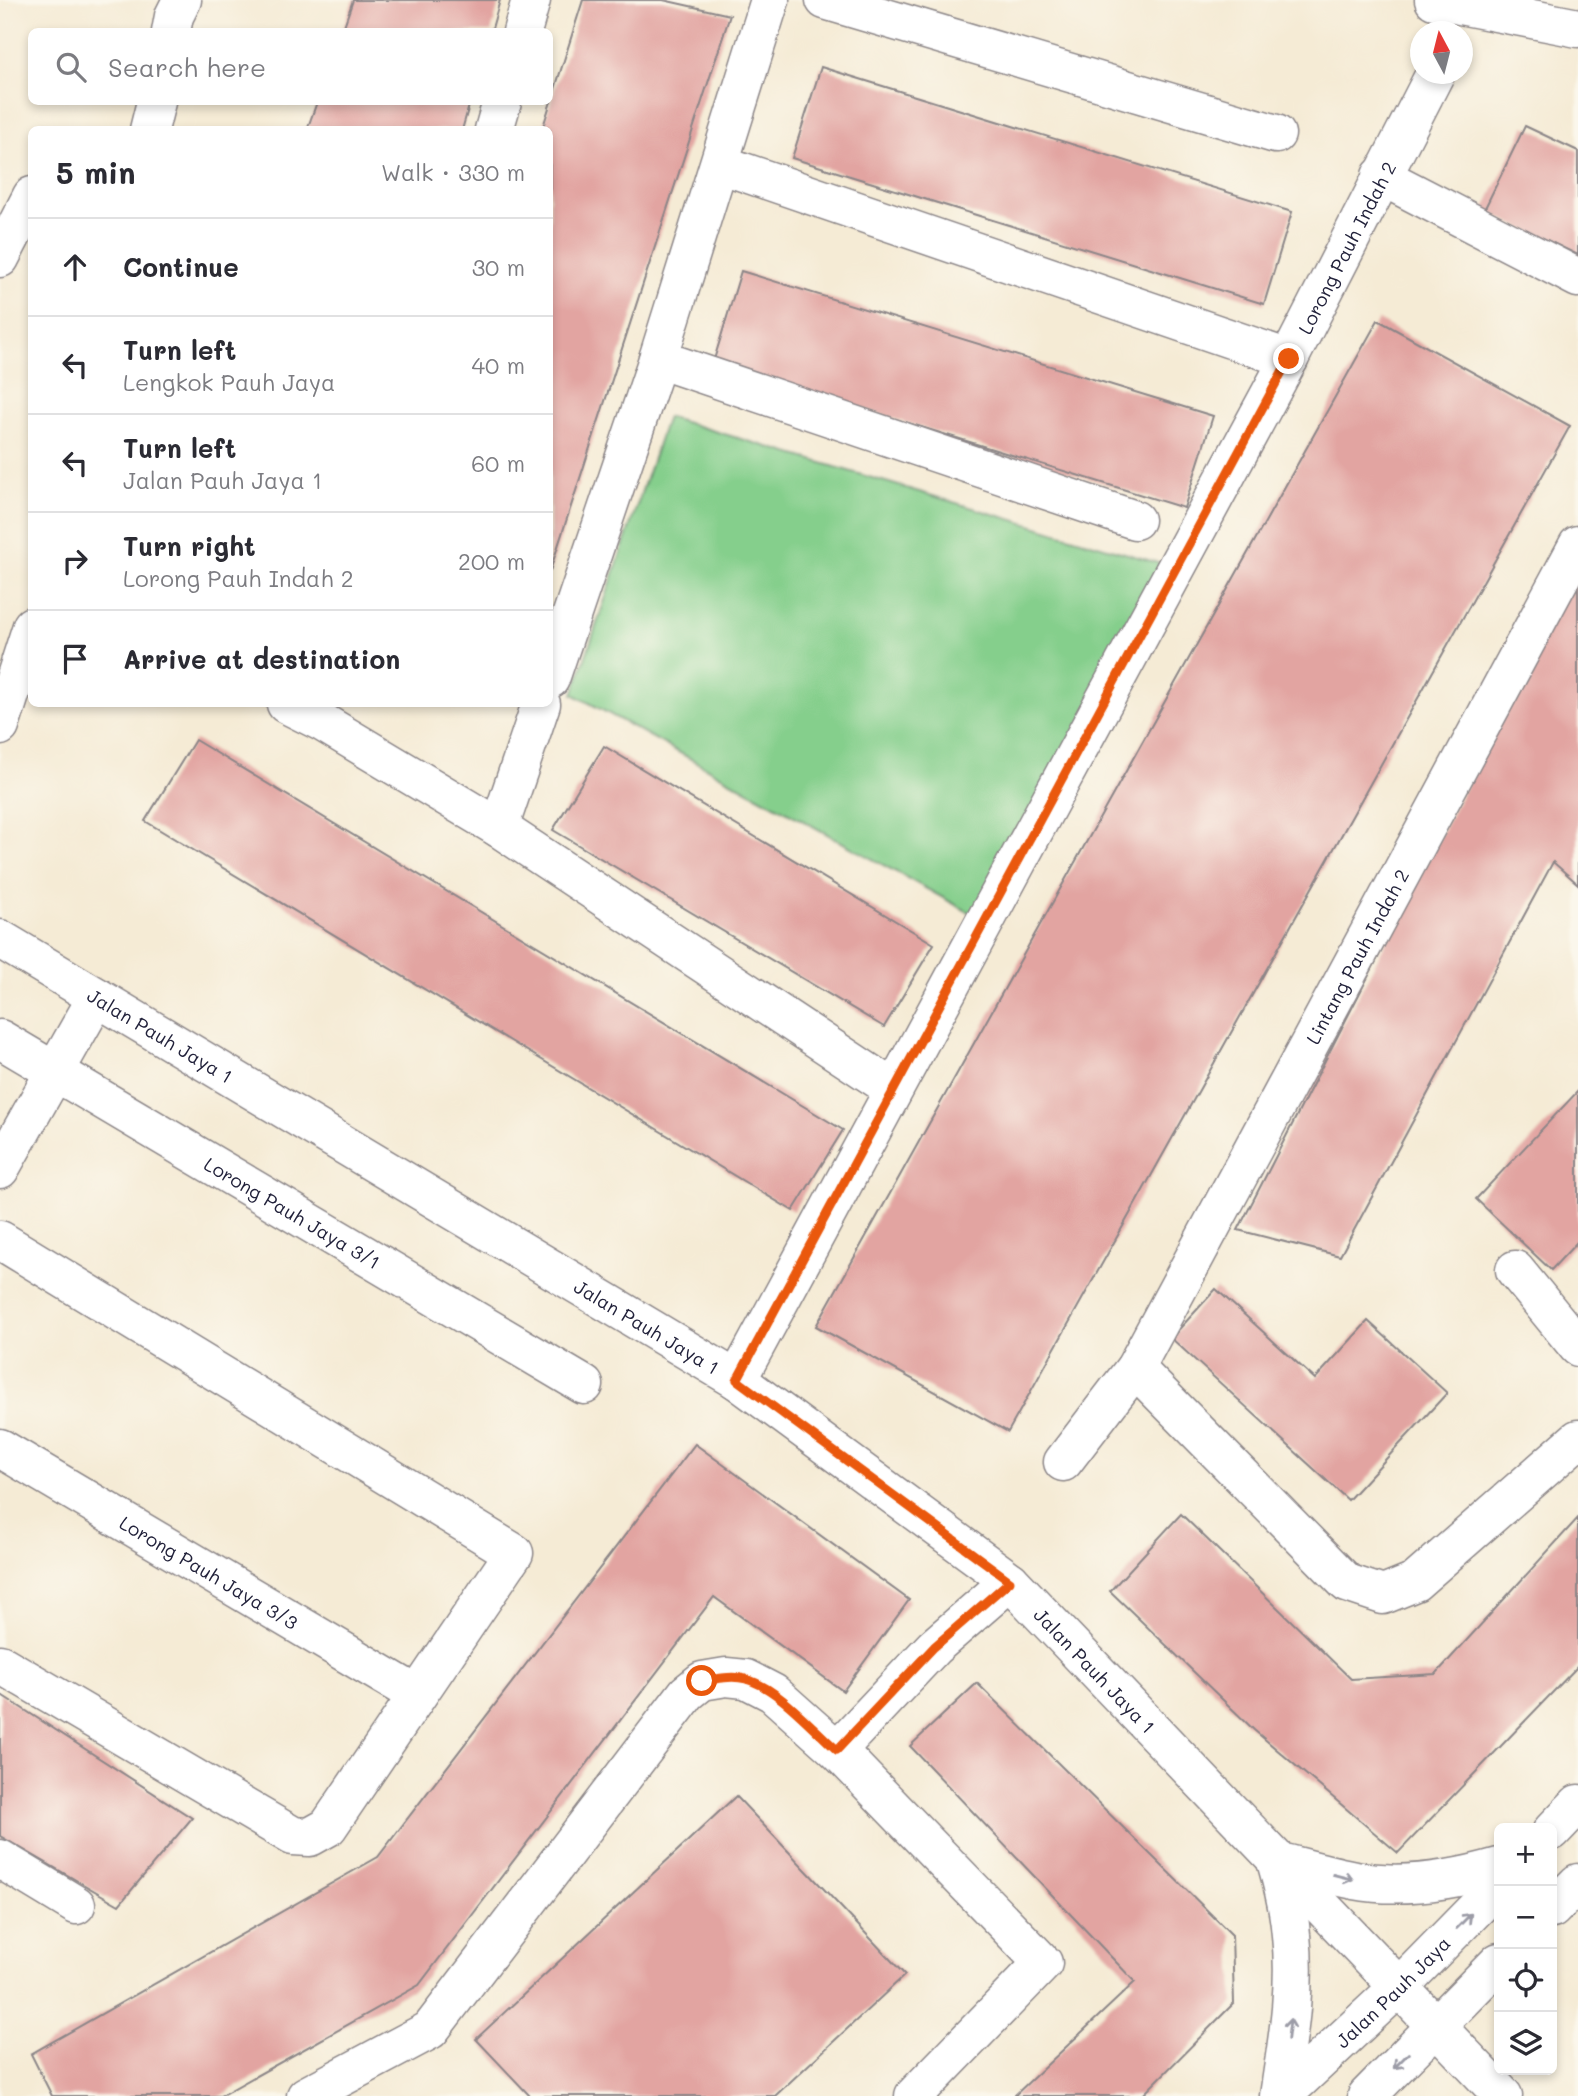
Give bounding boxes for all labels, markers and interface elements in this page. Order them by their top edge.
north arrow [1410,21,1473,84]
search box [28,28,553,105]
icon: search [52,48,90,86]
text: Search here [108,50,266,84]
text: 5 min [56,152,136,192]
text: Walk · 330 m [381,157,525,187]
street label: Lorong Pauh Indah 2 [1292,157,1401,338]
icon: ahead [56,248,94,286]
text: Continue [123,250,239,284]
text: 30 m [472,252,525,282]
text: Turn left [123,333,236,367]
route end [1273,343,1304,374]
icon: left [56,346,94,384]
text: 40 m [472,350,525,380]
text: Lengkok Pauh Jaya [123,367,335,397]
text: Turn left [123,431,236,465]
icon: left [56,444,94,482]
text: 60 m [471,448,525,478]
text: Jalan Pauh Jaya 1 [123,465,322,495]
text: Turn right [123,529,256,563]
icon: right [56,542,94,580]
text: 200 m [458,546,525,576]
text: Lorong Pauh Indah 2 [123,563,354,593]
icon: arrive [56,640,94,678]
text: Arrive at destination [123,642,400,676]
street label: Lintang Pauh Indah 2 [1299,864,1414,1048]
street label: Jalan Pauh Jaya 1 [83,982,238,1088]
street label: Lorong Pauh Jaya 3/1 [200,1151,385,1274]
street label: Jalan Pauh Jaya 1 [570,1273,724,1379]
street label: Lorong Pauh Jaya 3/3 [115,1509,303,1634]
street label: Jalan Pauh Jaya 1 [1029,1602,1161,1738]
route start [686,1665,717,1696]
map controls [1494,1823,1557,2075]
button: + [1494,1823,1557,1886]
one-way arrow [1331,1871,1353,1884]
button: − [1494,1886,1557,1949]
one-way arrow [1455,1913,1472,1930]
street label: Jalan Pauh Jaya [1330,1930,1455,2053]
button: locate [1494,1949,1557,2012]
button: layers [1494,2012,1557,2075]
one-way arrow [1282,2018,1295,2040]
one-way arrow [1393,2052,1410,2069]

